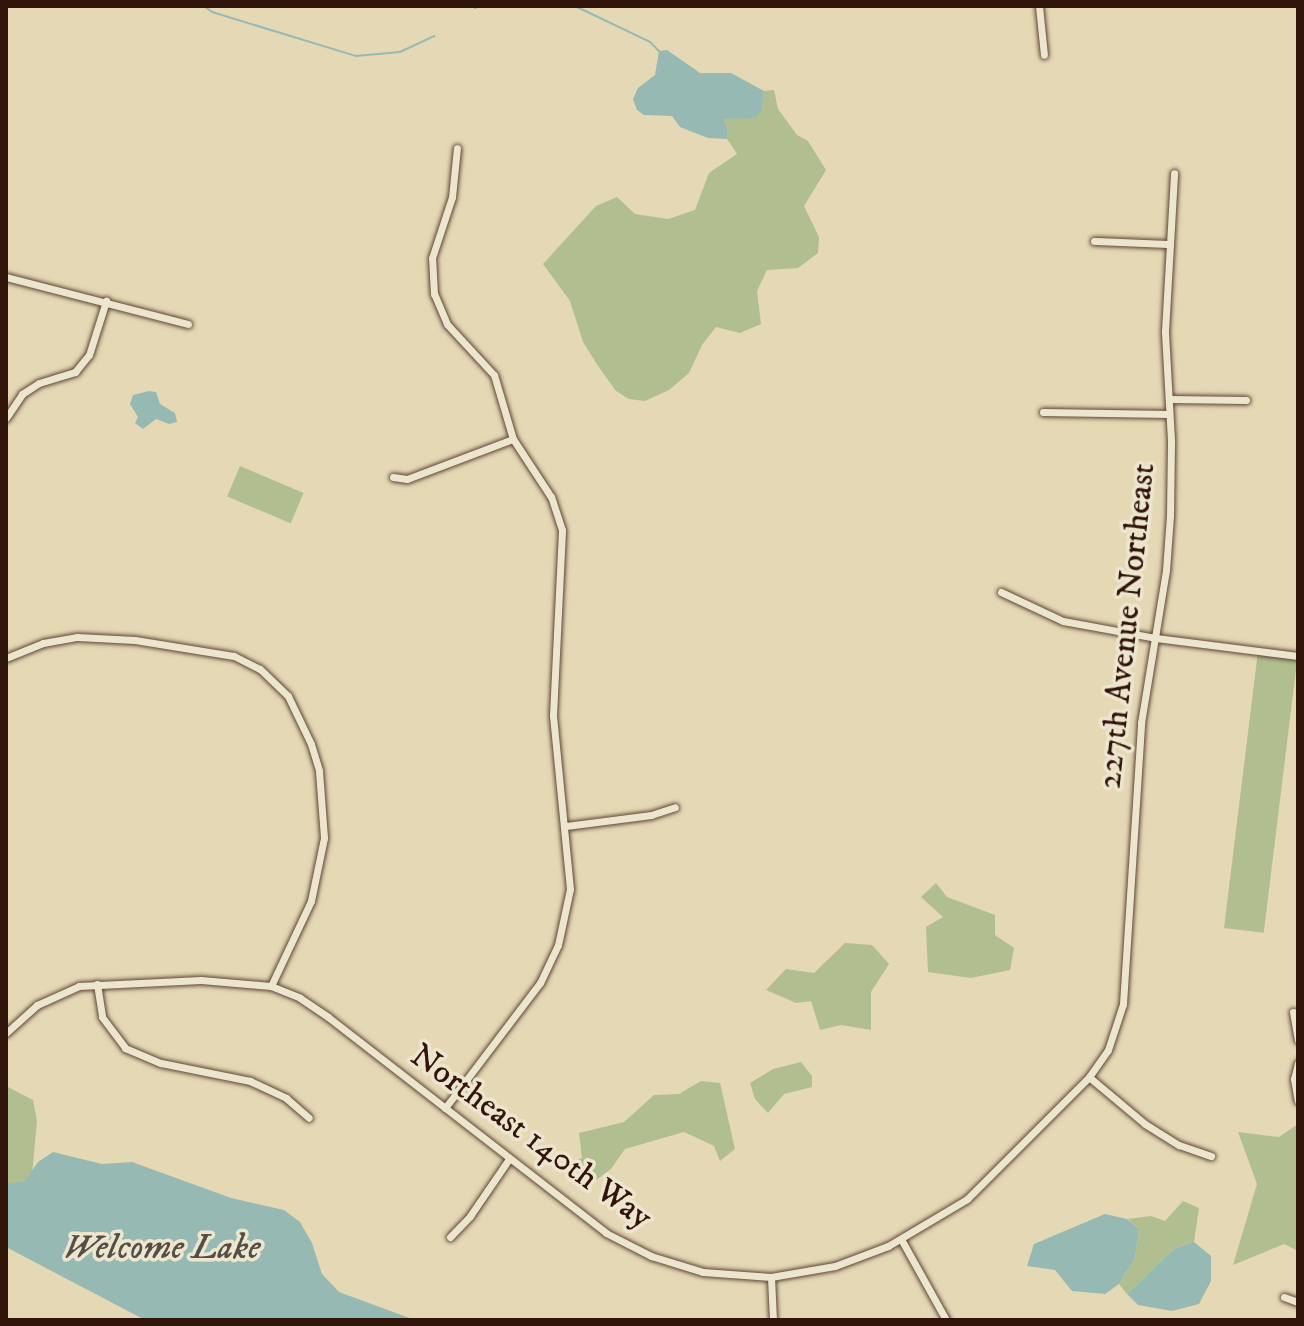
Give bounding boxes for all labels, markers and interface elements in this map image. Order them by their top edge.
street label: 227th Avenue Northeast [1090,461,1164,791]
street label: Northeast 140th Way [402,1036,660,1238]
water label: Welcome Lake [64,1226,260,1270]

